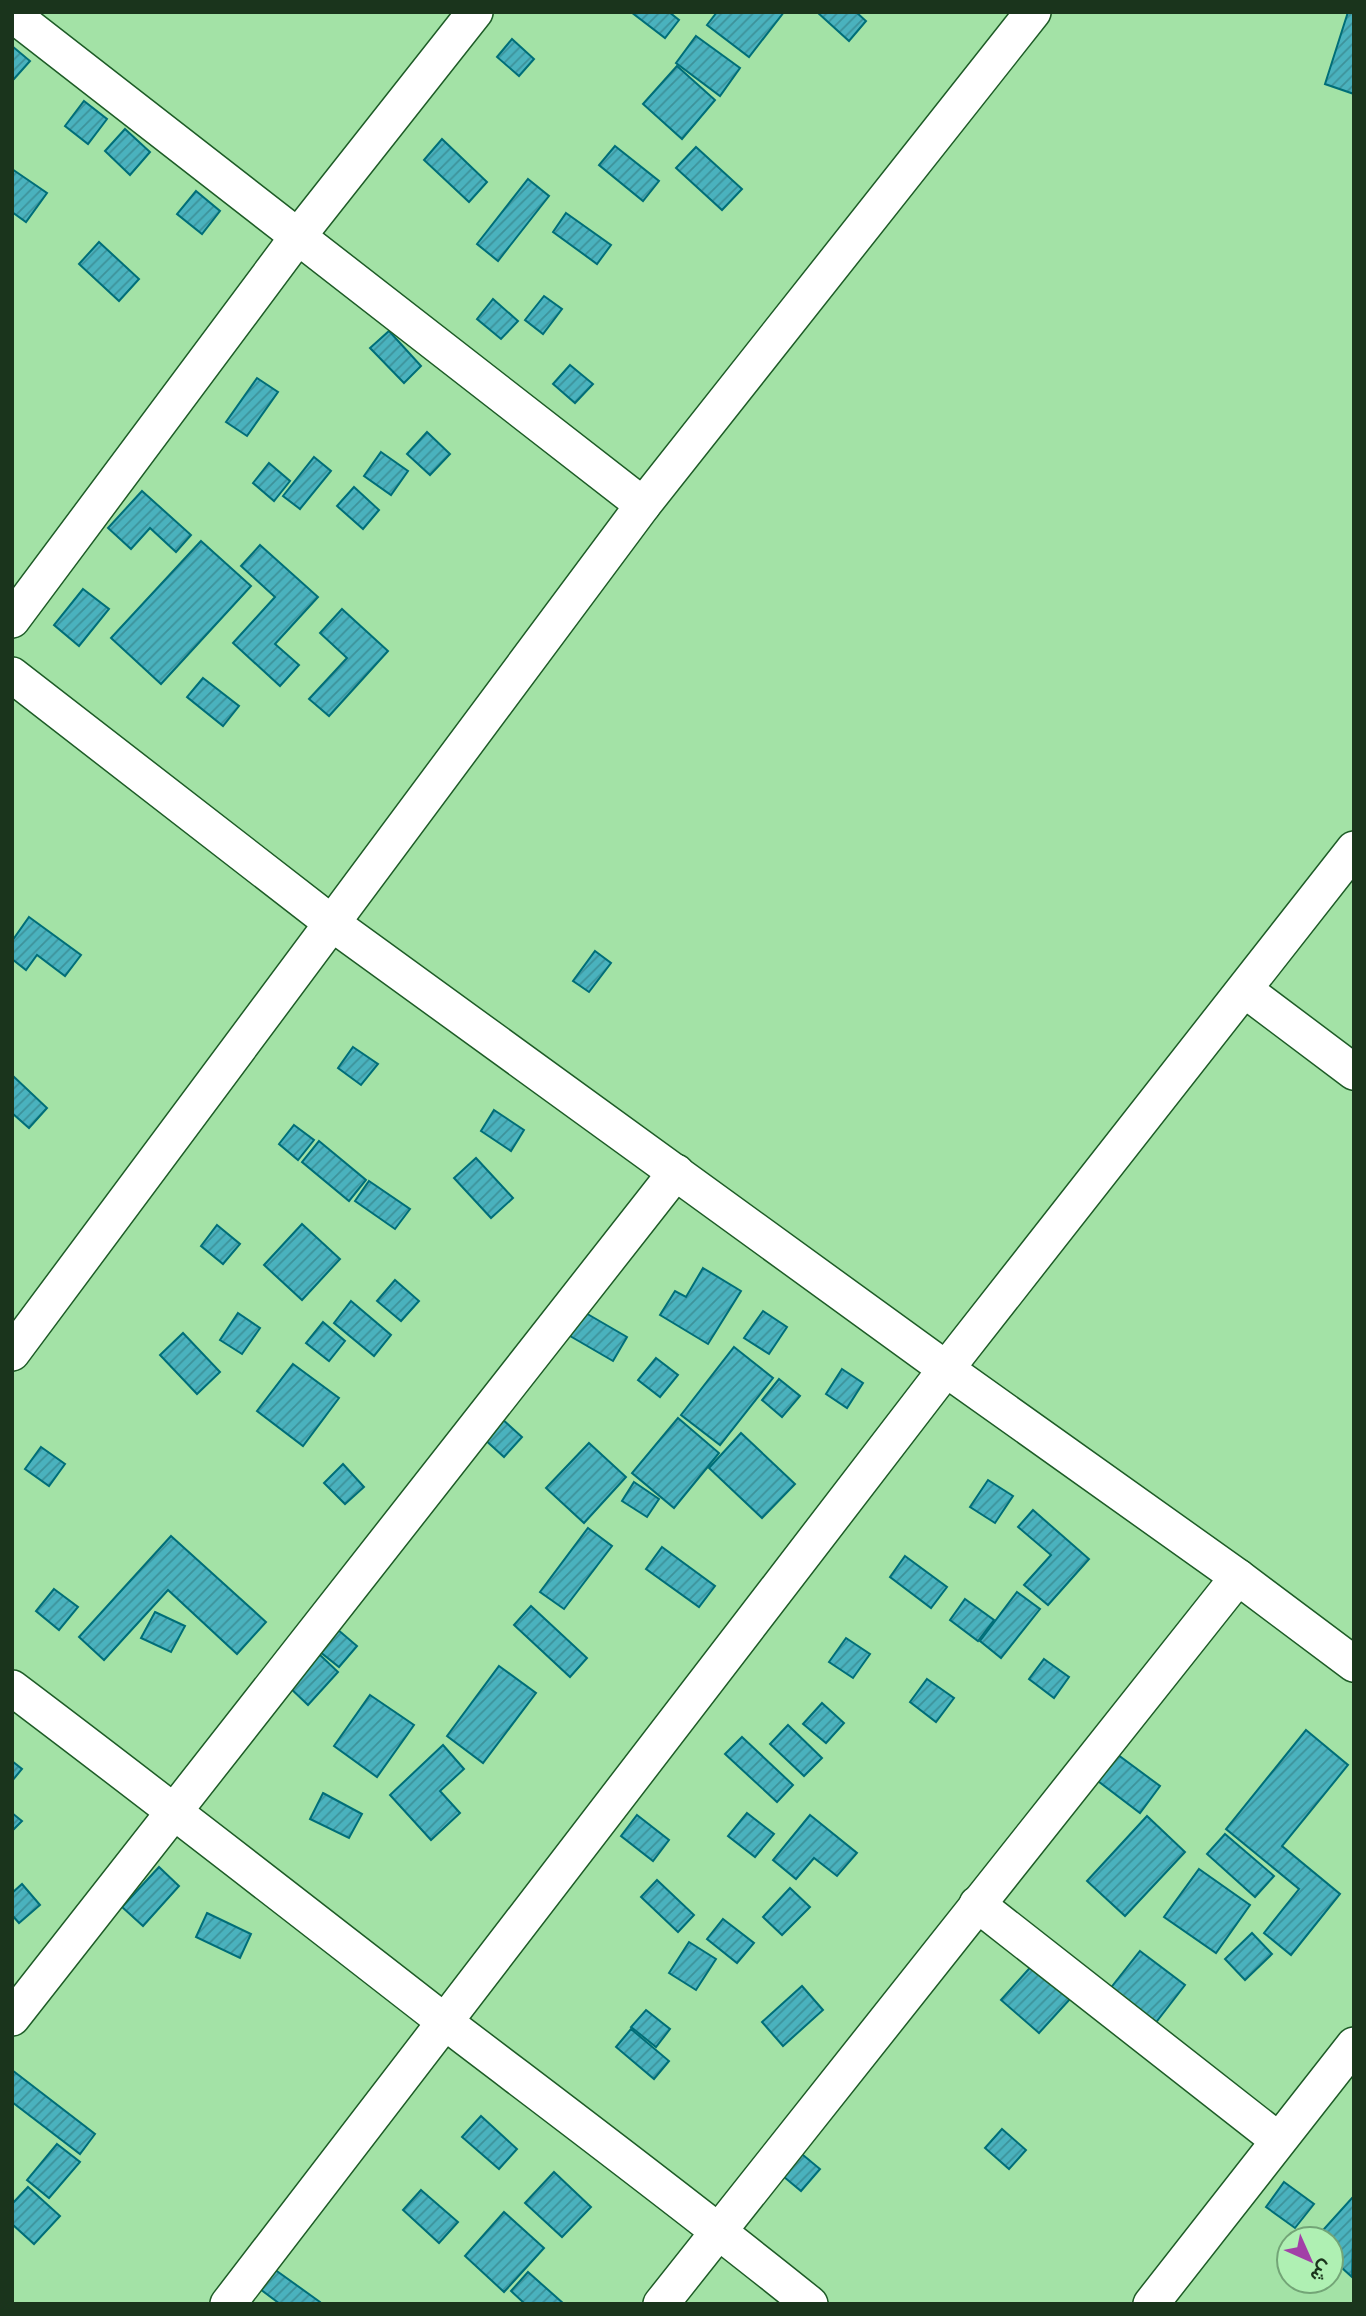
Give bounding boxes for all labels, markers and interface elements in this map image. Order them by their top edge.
north arrow [1275,2225,1345,2295]
text: ش [1305,2255,1338,2288]

